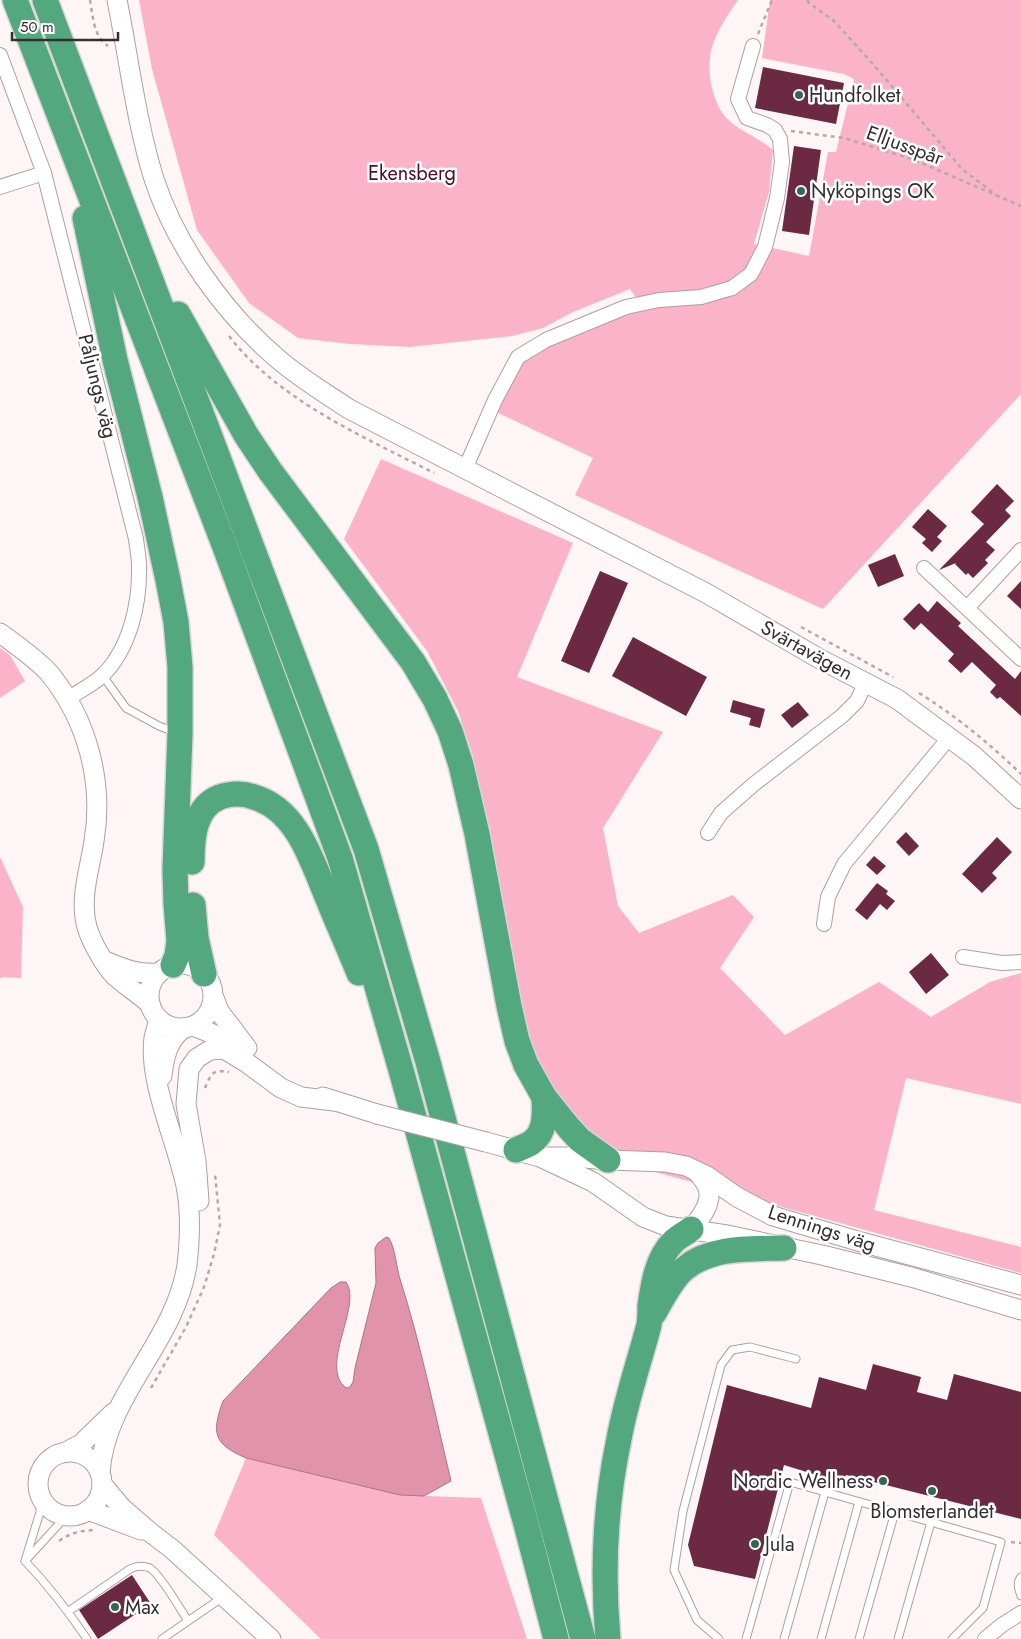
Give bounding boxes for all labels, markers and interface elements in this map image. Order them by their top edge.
scale bar [12,10,119,42]
text: 50 m [20,16,54,38]
place label: Hundfolket [809,81,901,110]
marker: Hundfolket [793,89,805,101]
street label: Elljusspår [862,118,947,173]
park label: Ekensberg [368,159,456,188]
place label: Nyköpings OK [811,177,935,206]
marker: Nyköpings OK [795,185,807,197]
street label: Påljungs väg [71,331,124,441]
street label: Svärtavägen [755,613,858,688]
street label: Lennings väg [764,1197,879,1259]
place label: Nordic Wellness [733,1467,873,1496]
marker: Nordic Wellness [877,1475,889,1487]
marker: Blomsterlandet [926,1485,938,1497]
place label: Blomsterlandet [870,1497,994,1526]
place label: Jula [762,1530,795,1559]
marker: Jula [749,1538,761,1550]
place label: Max [125,1593,160,1622]
marker: Max [109,1601,121,1613]

